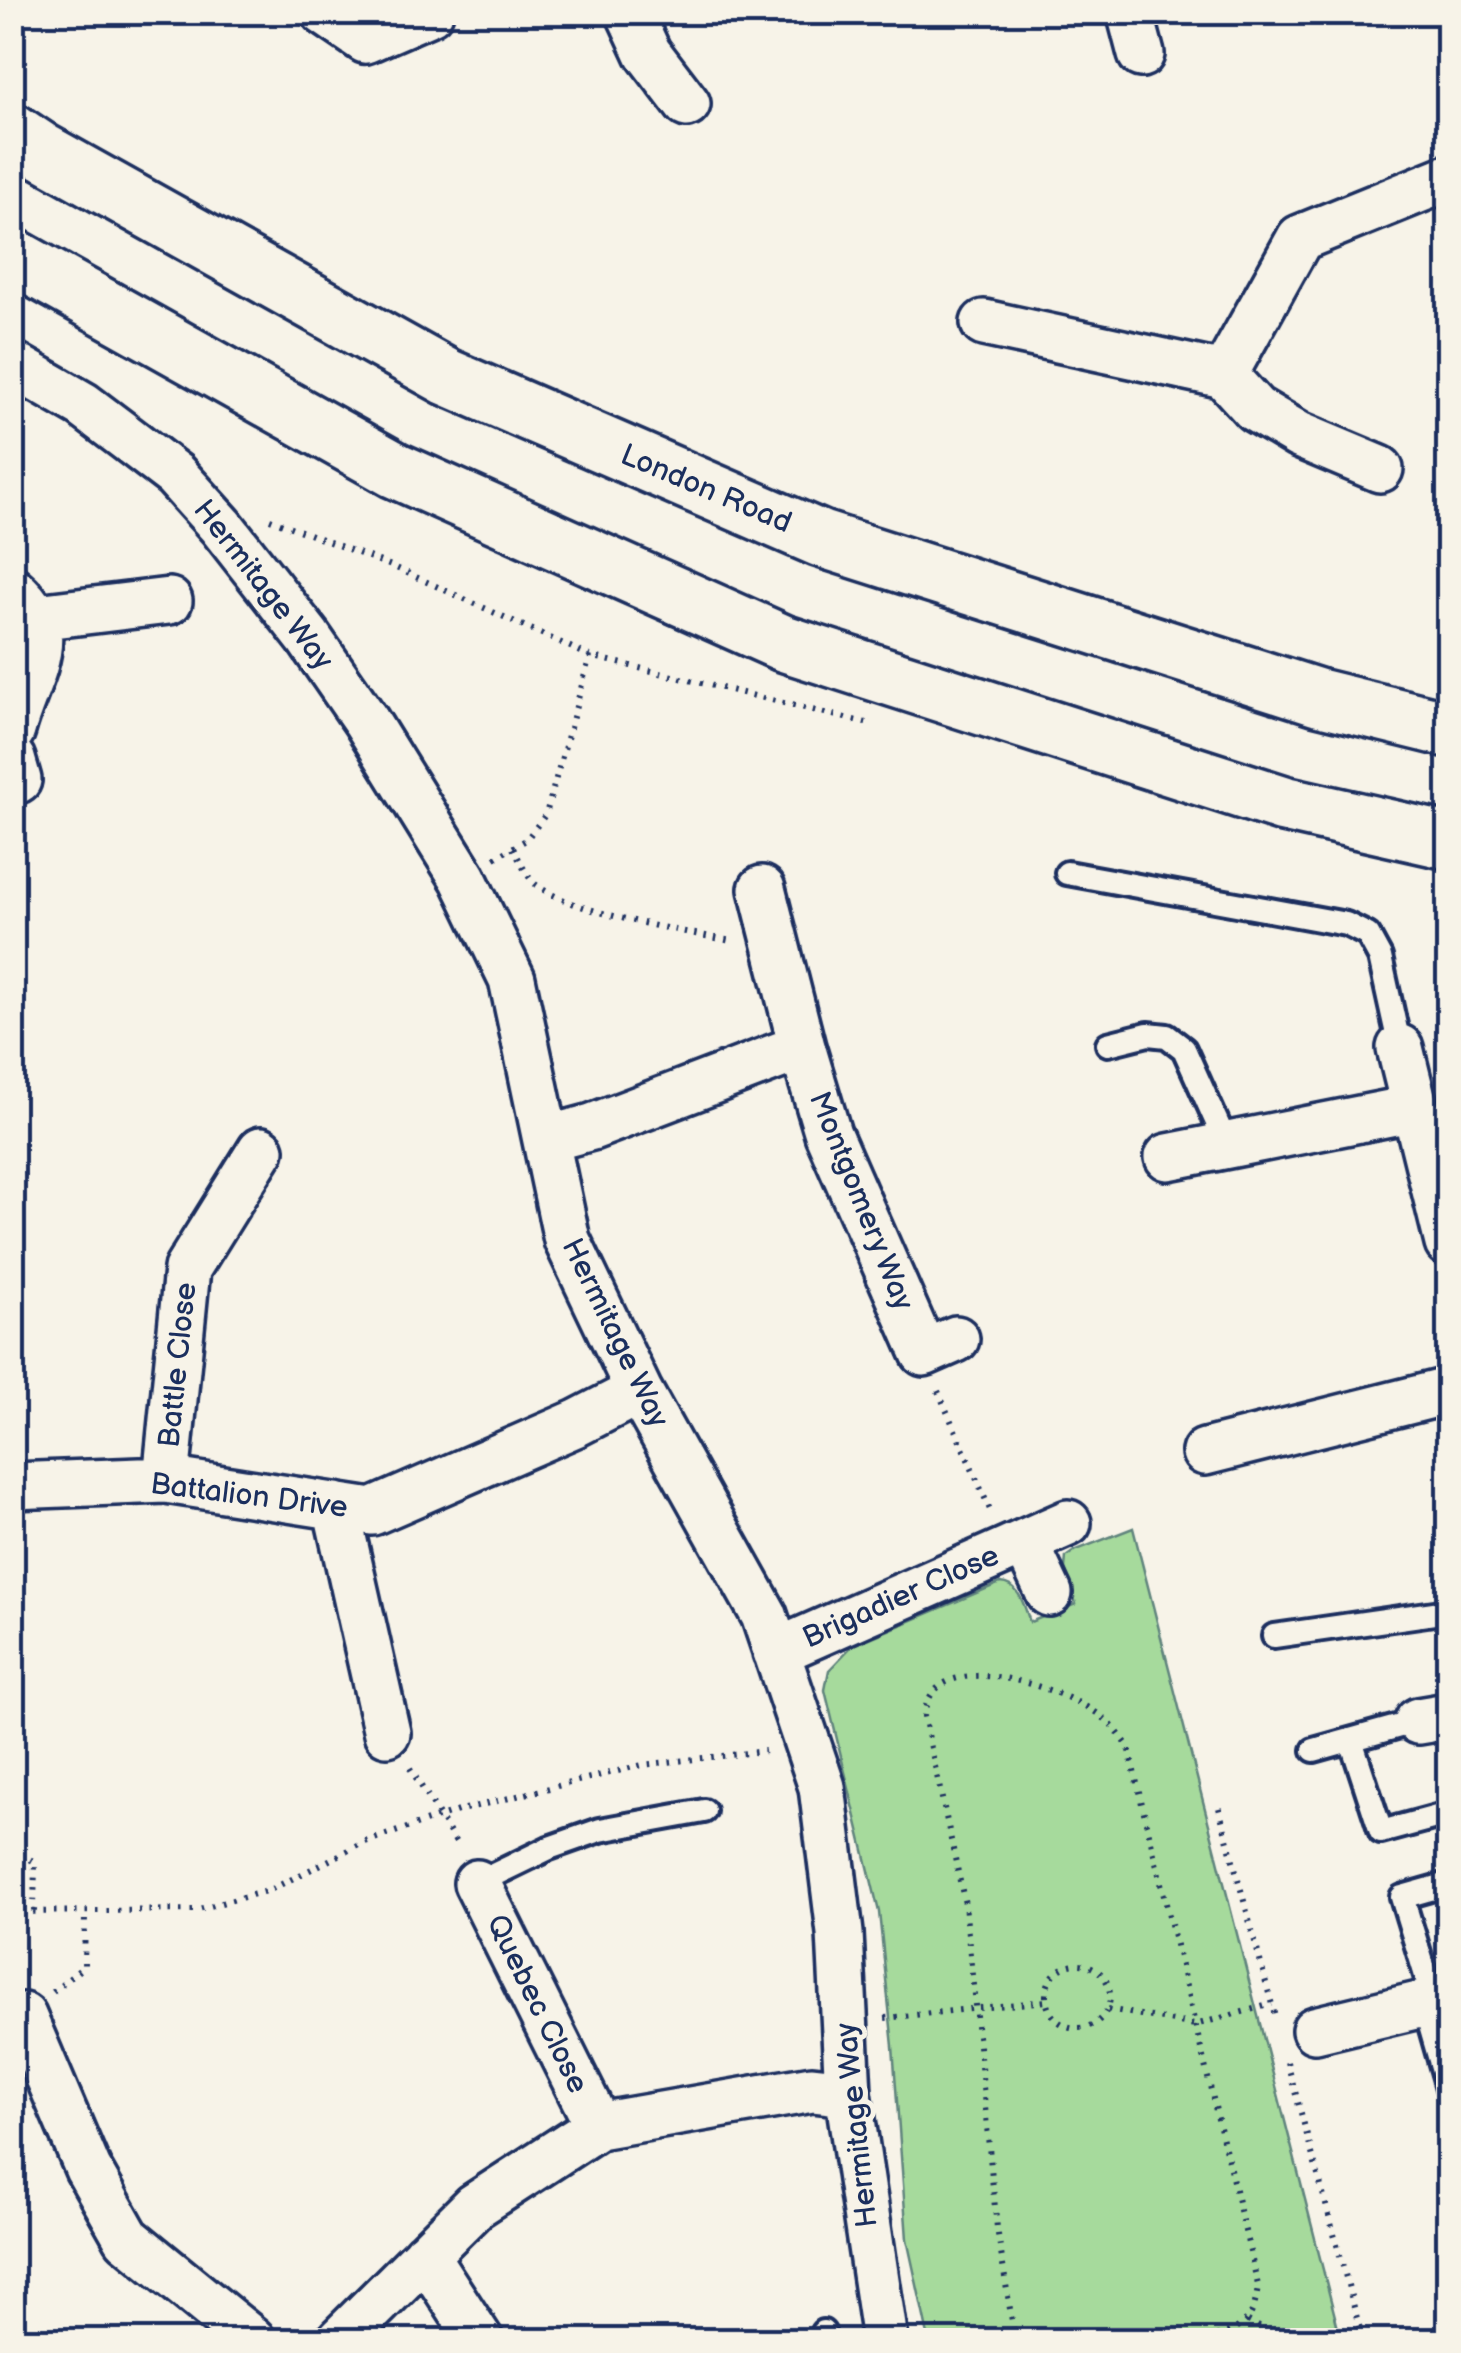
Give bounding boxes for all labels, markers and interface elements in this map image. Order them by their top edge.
street label: London Road [615,437,797,541]
street label: Hermitage Way [185,493,341,678]
street label: Montgomery Way [801,1087,921,1316]
street label: Hermitage Way [554,1233,677,1434]
street label: Battle Close [151,1281,205,1449]
street label: Battalion Drive [148,1466,350,1526]
street label: Brigadier Close [797,1538,1005,1656]
street label: Quebec Close [478,1909,596,2099]
street label: Hermitage Way [828,2020,886,2229]

